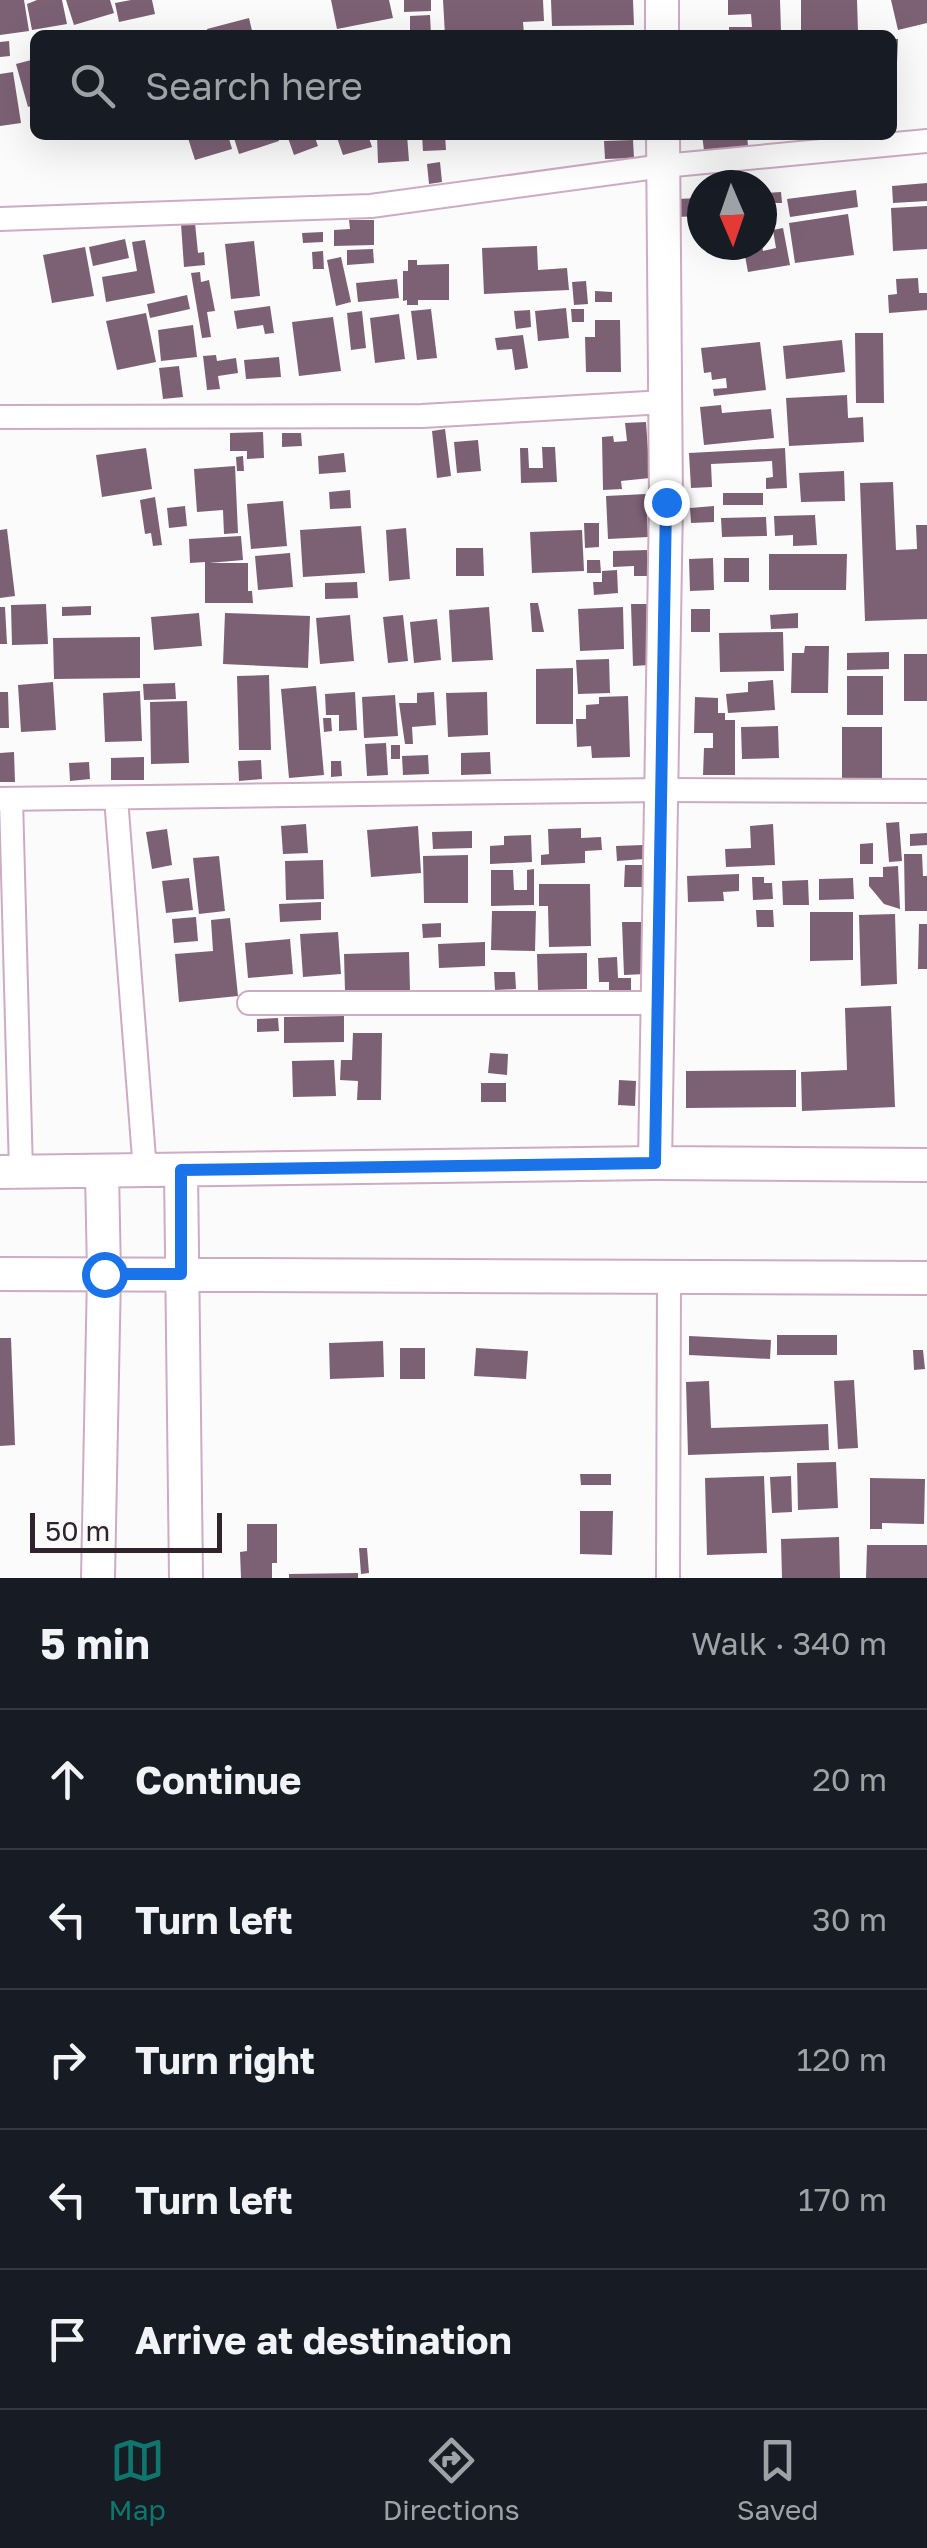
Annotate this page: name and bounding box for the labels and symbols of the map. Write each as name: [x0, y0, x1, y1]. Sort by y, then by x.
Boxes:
north arrow: [687, 170, 777, 260]
route end: [644, 480, 690, 526]
route start: [82, 1252, 128, 1298]
scale bar: [30, 1508, 222, 1552]

